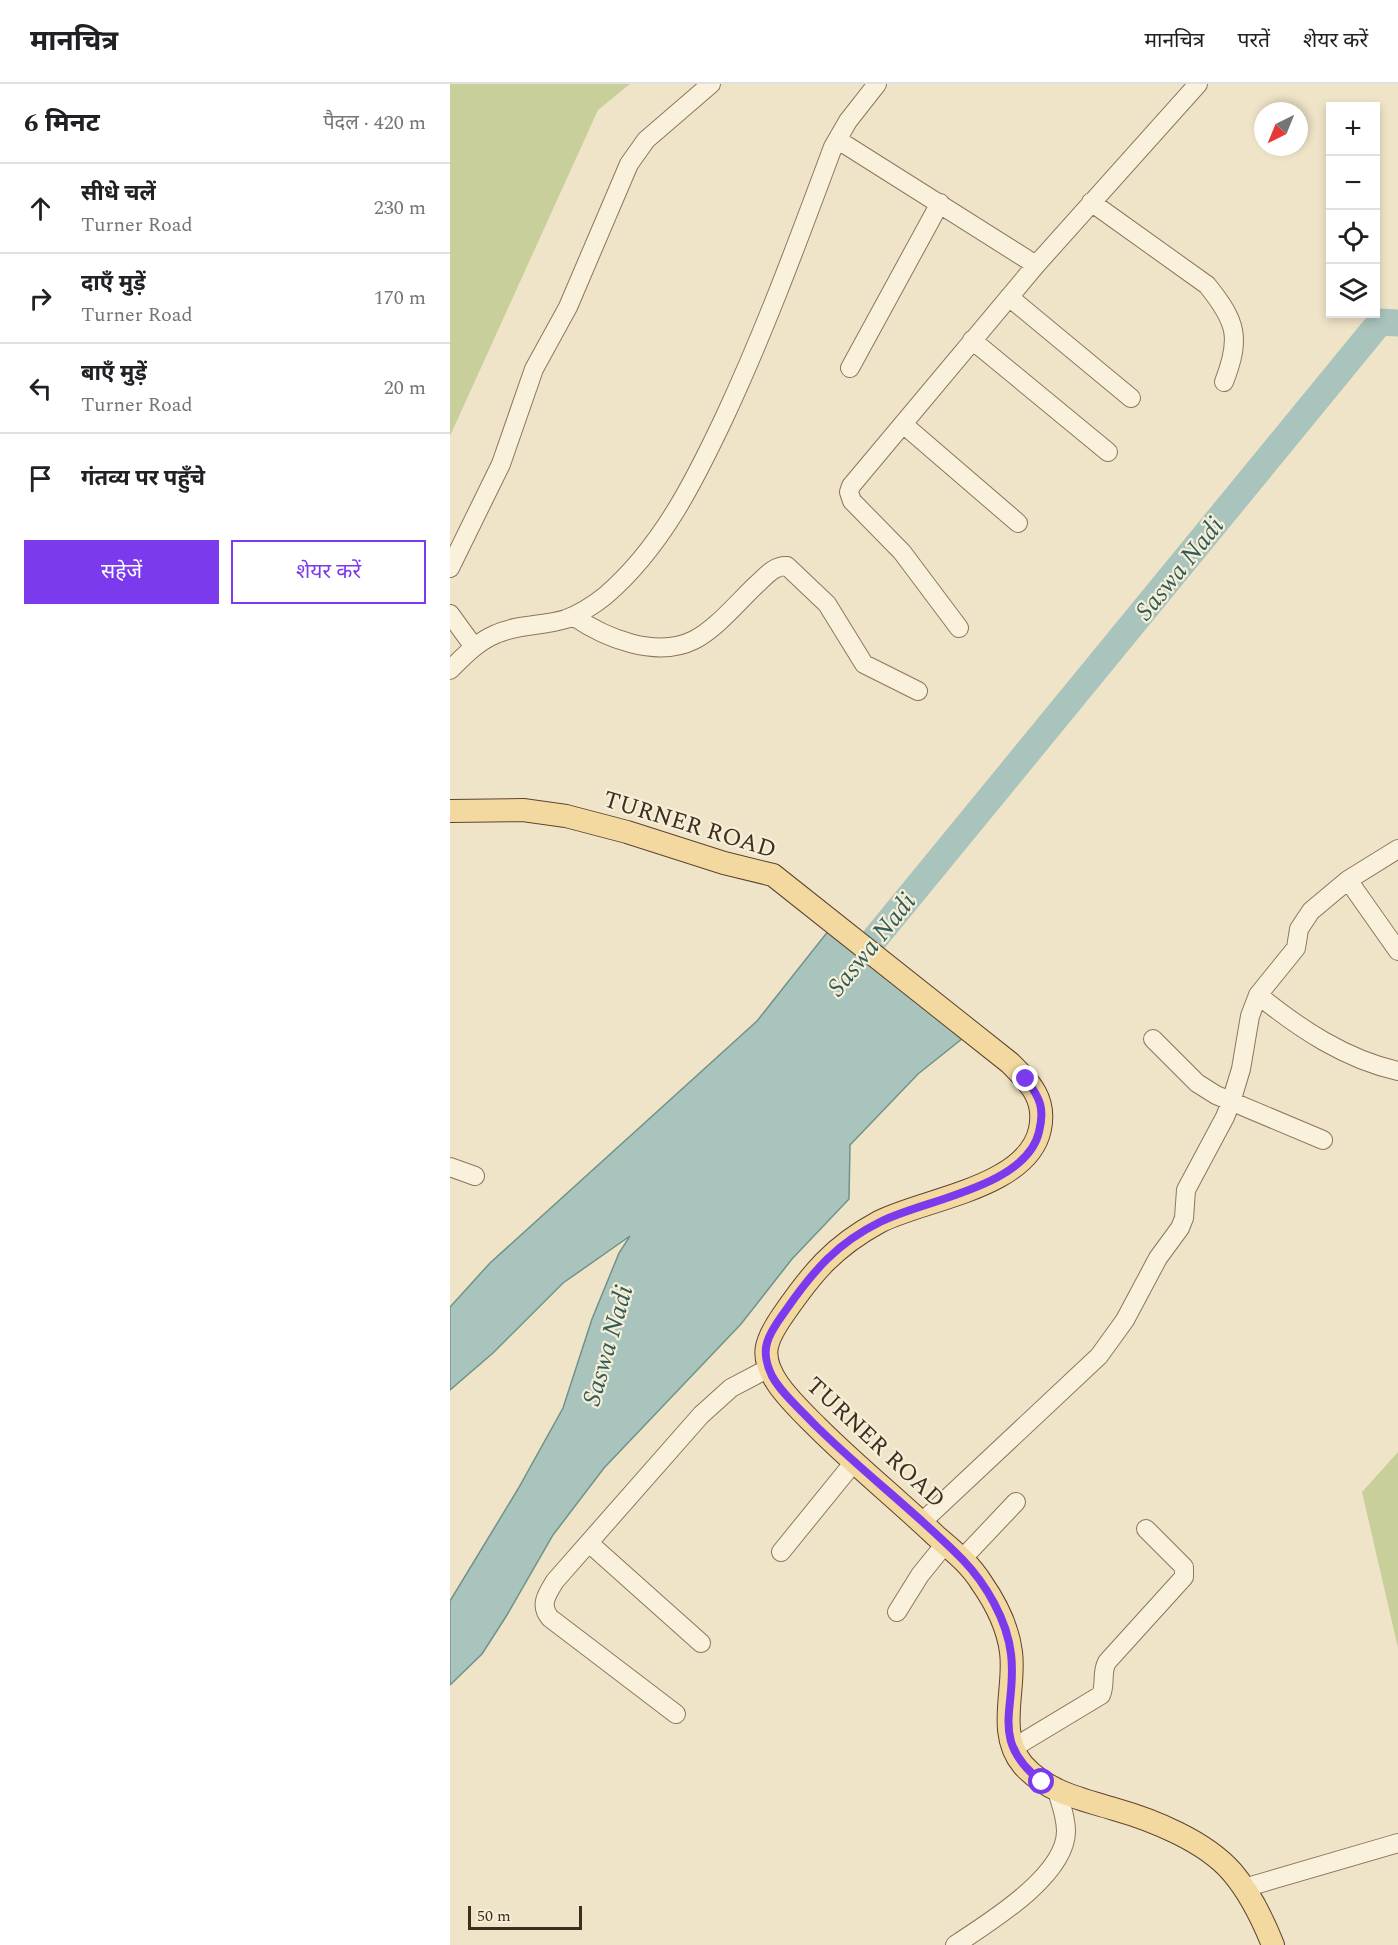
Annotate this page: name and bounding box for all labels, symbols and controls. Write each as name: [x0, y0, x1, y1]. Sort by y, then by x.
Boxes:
text: मानचित्र: [30, 20, 118, 63]
text: मानचित्र: [1144, 25, 1204, 57]
text: परतें: [1237, 25, 1270, 57]
text: शेयर करें: [1303, 25, 1368, 57]
north arrow: [1254, 102, 1308, 156]
map controls: [1326, 102, 1380, 318]
button: +: [1326, 102, 1380, 156]
text: 6 मिनट: [24, 103, 100, 143]
text: पैदल · 420 m: [323, 108, 426, 138]
button: −: [1326, 156, 1380, 210]
text: सीधे चलें: [81, 177, 156, 210]
icon: ahead: [24, 192, 57, 225]
text: 230 m: [374, 193, 426, 223]
text: Turner Road: [81, 210, 193, 240]
button: locate: [1326, 210, 1380, 264]
button: layers: [1326, 264, 1380, 318]
text: दाएँ मुड़ें: [81, 267, 146, 300]
icon: right: [24, 282, 57, 315]
text: 170 m: [374, 283, 426, 313]
text: Turner Road: [81, 300, 193, 330]
text: बाएँ मुड़ें: [81, 357, 147, 390]
icon: left: [24, 372, 57, 405]
text: 20 m: [384, 373, 426, 403]
text: Turner Road: [81, 390, 193, 420]
icon: arrive: [24, 462, 57, 495]
text: गंतव्य पर पहुँचे: [81, 462, 205, 495]
water label: Saswa Nadi: [1125, 508, 1234, 629]
button: सहेजें: [24, 540, 219, 604]
button: शेयर करें: [231, 540, 426, 604]
street label: TURNER ROAD: [599, 782, 781, 868]
water label: Saswa Nadi: [817, 884, 926, 1005]
route end: [1012, 1065, 1038, 1091]
water label: Saswa Nadi: [572, 1280, 644, 1410]
street label: TURNER ROAD: [798, 1369, 953, 1517]
route start: [1028, 1768, 1054, 1794]
scale bar: [468, 1903, 582, 1930]
text: 50 m: [477, 1904, 511, 1928]

